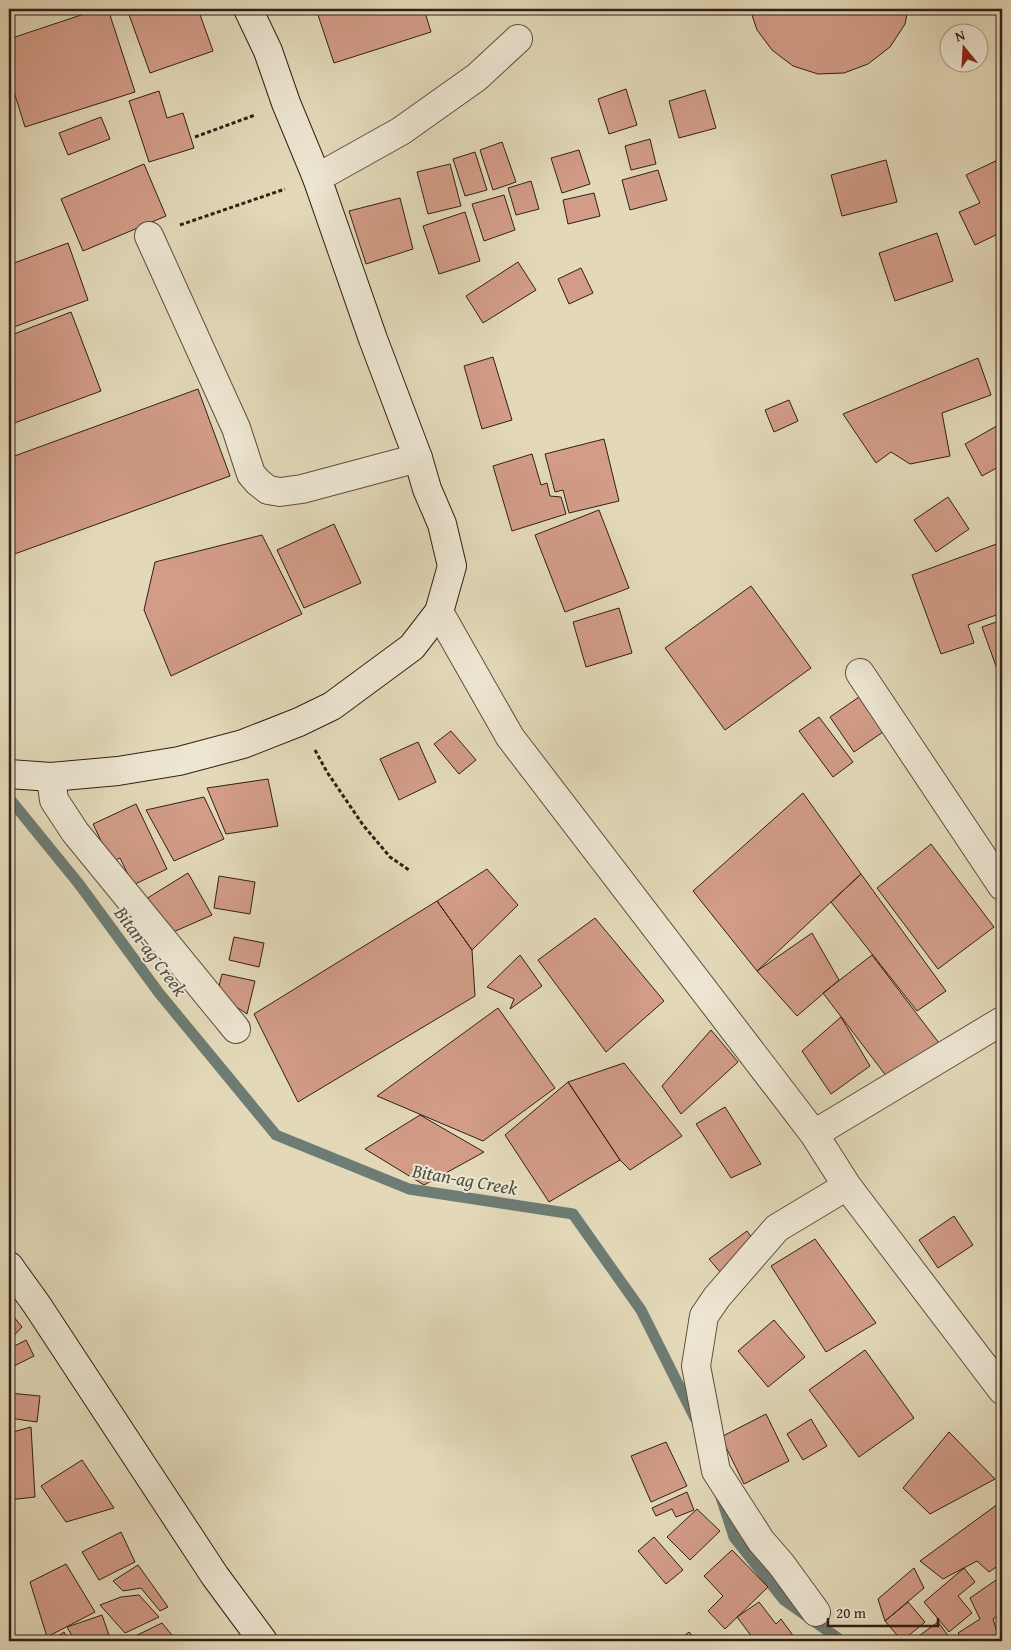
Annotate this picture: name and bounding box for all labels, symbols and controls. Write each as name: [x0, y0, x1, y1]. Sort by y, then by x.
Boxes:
north arrow: [938, 22, 988, 72]
text: N: [952, 24, 968, 47]
water label: Bitan-ag Creek: [107, 899, 194, 1002]
water label: Bitan-ag Creek: [409, 1156, 520, 1202]
scale bar: [828, 1595, 938, 1627]
text: 20 m: [836, 1602, 867, 1623]

